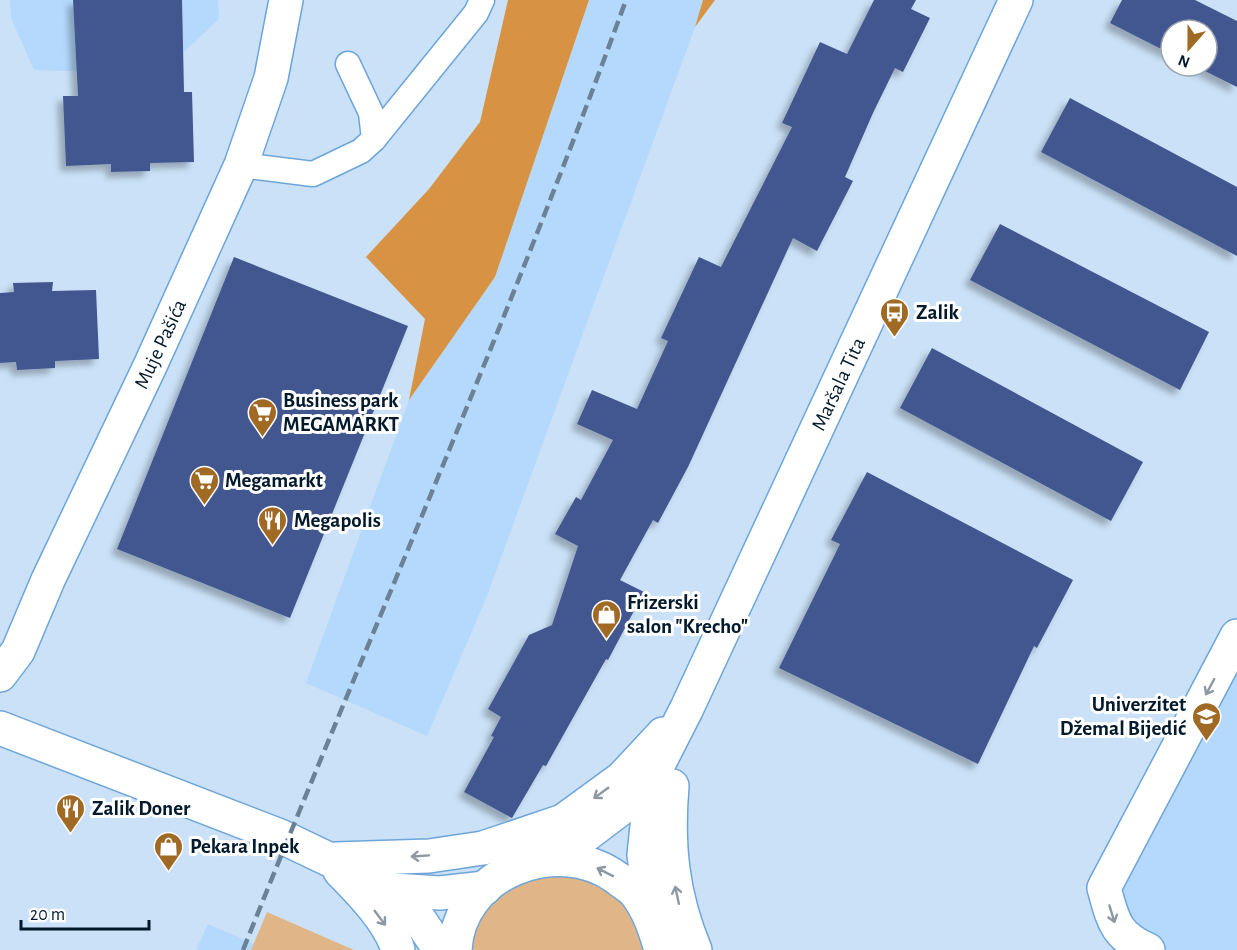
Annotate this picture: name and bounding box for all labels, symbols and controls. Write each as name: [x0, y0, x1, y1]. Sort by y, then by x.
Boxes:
north arrow: [1159, 18, 1219, 78]
text: N: [1176, 52, 1192, 71]
street label: Muje Pašića: [131, 296, 190, 392]
bus stop icon: Zalik: [879, 296, 911, 338]
place label: Zalik: [916, 302, 960, 323]
street label: Maršala Tita: [808, 334, 869, 434]
place label: Business park MEGAMARKT: [283, 390, 400, 435]
supermarket icon: Business park MEGAMARKT: [246, 396, 278, 438]
supermarket icon: Megamarkt: [188, 464, 220, 506]
place label: Megamarkt: [225, 470, 323, 491]
restaurant icon: Megapolis: [257, 504, 289, 546]
place label: Megapolis: [294, 510, 381, 531]
place label: Frizerski salon "Krecho": [627, 592, 748, 637]
shop icon: Frizerski salon "Krecho": [590, 598, 622, 640]
one-way arrow: [1204, 678, 1215, 696]
place label: Univerzitet Džemal Bijedić: [1060, 694, 1187, 739]
school or university icon: Univerzitet Džemal Bijedić: [1191, 700, 1223, 742]
one-way arrow: [593, 787, 609, 799]
restaurant icon: Zalik Doner: [55, 792, 87, 834]
place label: Zalik Doner: [92, 798, 191, 819]
shop icon: Pekara Inpek: [153, 830, 185, 872]
place label: Pekara Inpek: [190, 836, 300, 857]
one-way arrow: [410, 851, 430, 862]
one-way arrow: [597, 865, 615, 877]
one-way arrow: [671, 885, 682, 905]
scale bar: [21, 893, 148, 931]
one-way arrow: [1107, 904, 1118, 923]
text: 20 m: [30, 906, 65, 924]
one-way arrow: [374, 910, 387, 926]

